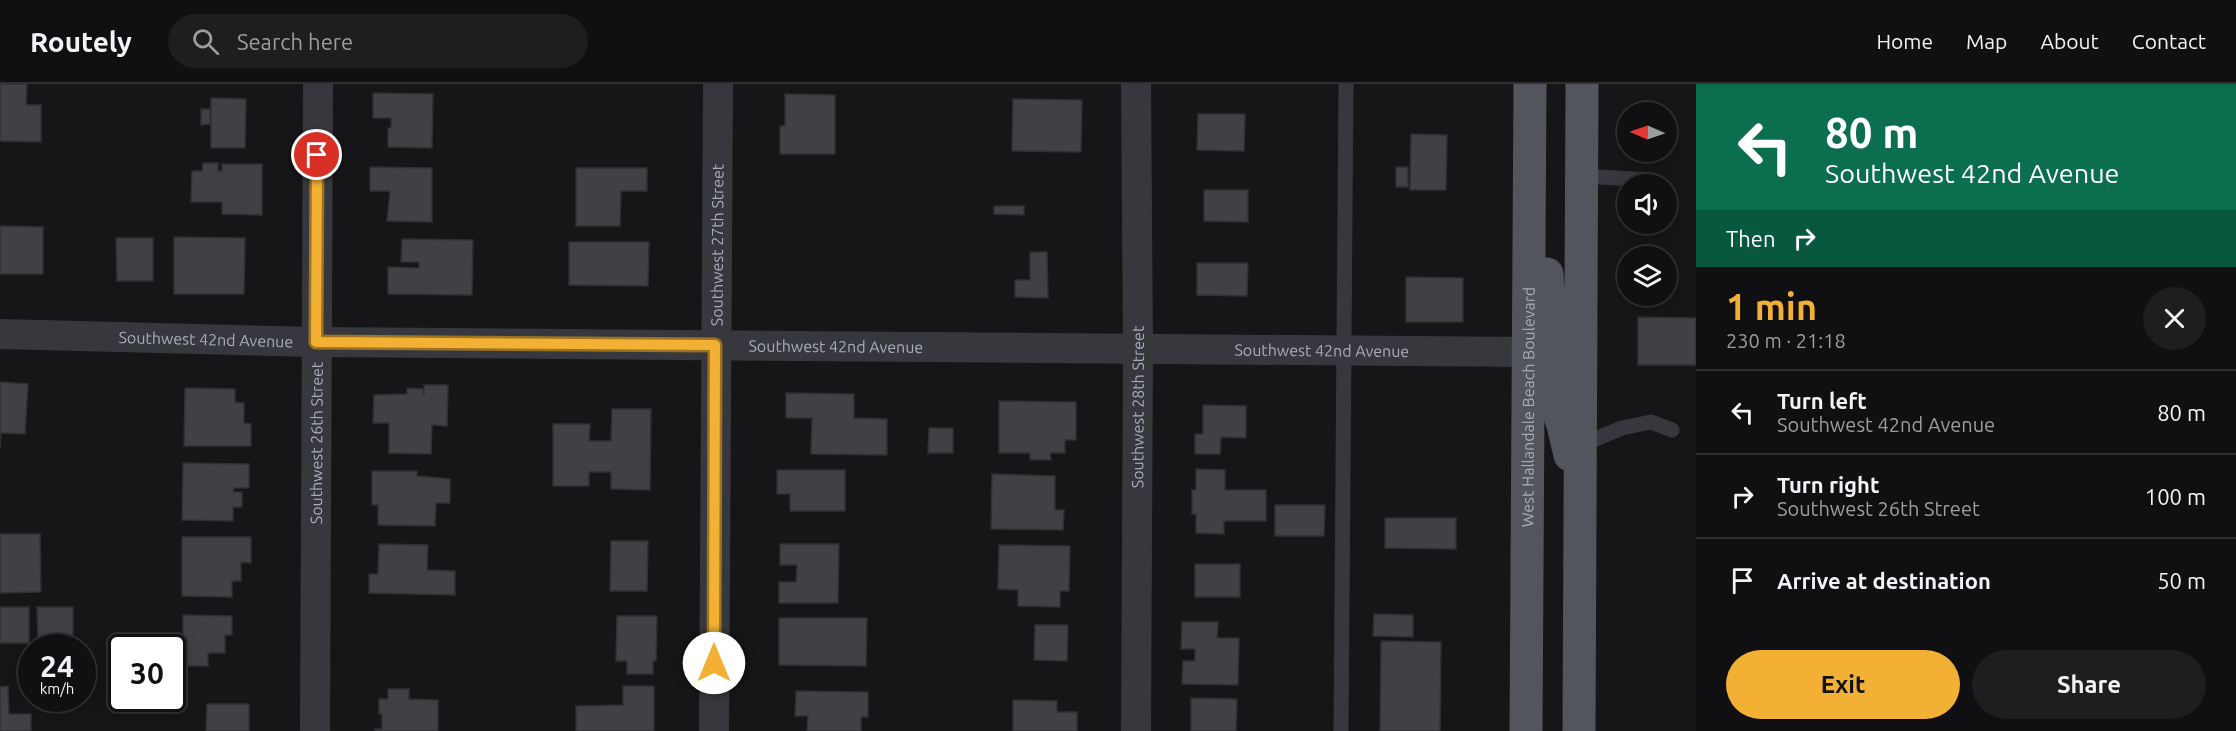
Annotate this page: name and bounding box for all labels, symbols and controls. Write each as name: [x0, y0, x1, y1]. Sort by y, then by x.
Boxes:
search box: [168, 14, 588, 68]
icon: search: [189, 25, 222, 58]
text: Routely: [30, 26, 132, 57]
text: Search here: [237, 29, 353, 54]
text: Home: [1876, 29, 1933, 53]
text: Map: [1966, 29, 2007, 53]
text: About: [2040, 29, 2099, 53]
text: Contact: [2132, 29, 2206, 53]
north arrow: [1617, 102, 1677, 162]
map controls: [1617, 102, 1677, 306]
icon: left: [1726, 108, 1804, 186]
text: 80 m: [1825, 109, 1919, 156]
pin: [291, 129, 342, 180]
icon: arrive: [300, 138, 333, 171]
text: Southwest 42nd Avenue: [1825, 158, 2120, 188]
street label: Southwest 27th Street: [708, 163, 727, 326]
button: sound: [1617, 174, 1677, 234]
icon: right: [1788, 222, 1821, 255]
text: Then: [1726, 226, 1776, 251]
button: layers: [1617, 246, 1677, 306]
text: 1 min: [1726, 286, 1817, 327]
street label: West Hallandale Beach Boulevard: [1518, 287, 1538, 527]
button: close: [2143, 287, 2206, 350]
street label: Southwest 28th Street: [1128, 325, 1147, 488]
street label: Southwest 42nd Avenue: [118, 328, 293, 350]
text: 230 m · 21:18: [1726, 329, 1846, 352]
street label: Southwest 42nd Avenue: [748, 337, 923, 356]
street label: Southwest 42nd Avenue: [1234, 341, 1409, 360]
street label: Southwest 26th Street: [307, 361, 326, 524]
text: Turn left: [1777, 388, 1867, 413]
icon: left: [1726, 396, 1759, 429]
text: 80 m: [2157, 400, 2206, 425]
text: Southwest 42nd Avenue: [1777, 413, 1995, 436]
text: Turn right: [1777, 472, 1879, 497]
icon: right: [1726, 480, 1759, 513]
text: 100 m: [2145, 484, 2206, 509]
text: Southwest 26th Street: [1777, 497, 1980, 520]
icon: arrive: [1726, 564, 1759, 597]
text: Arrive at destination: [1777, 568, 1991, 593]
text: 50 m: [2157, 568, 2206, 593]
position arrow: [682, 631, 746, 695]
speed limit sign: 30: [108, 634, 186, 712]
text: 24: [40, 649, 74, 683]
button: Exit: [1726, 650, 1960, 719]
button: Share: [1972, 650, 2206, 719]
text: km/h: [40, 680, 74, 697]

